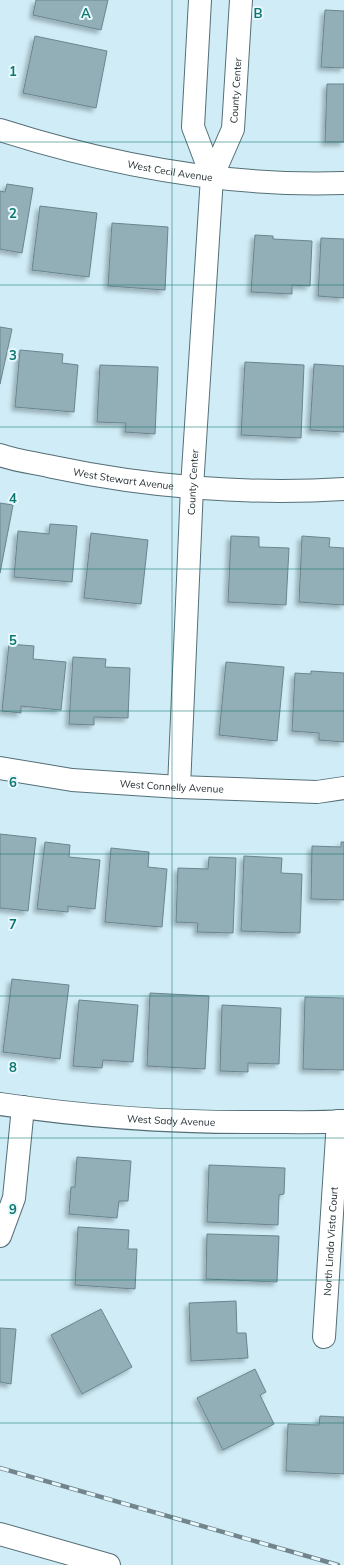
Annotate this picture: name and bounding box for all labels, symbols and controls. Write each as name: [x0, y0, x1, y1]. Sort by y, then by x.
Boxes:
text: A: [81, 5, 91, 21]
text: B: [254, 5, 263, 21]
street label: County Center: [227, 57, 244, 124]
text: 1: [9, 63, 17, 79]
street label: West Cecil Avenue: [126, 157, 213, 184]
text: 2: [9, 205, 17, 221]
text: 3: [9, 347, 17, 363]
street label: County Center: [184, 449, 201, 515]
street label: West Stewart Avenue: [72, 465, 175, 492]
text: 4: [9, 490, 17, 506]
text: 5: [9, 632, 17, 648]
text: 6: [9, 774, 17, 790]
street label: West Connelly Avenue: [119, 777, 224, 795]
text: 7: [9, 916, 17, 932]
text: 8: [9, 1059, 17, 1075]
street label: West Sady Avenue: [127, 1111, 215, 1128]
street label: North Linda Vista Court: [320, 1186, 340, 1296]
text: 9: [9, 1201, 17, 1217]

